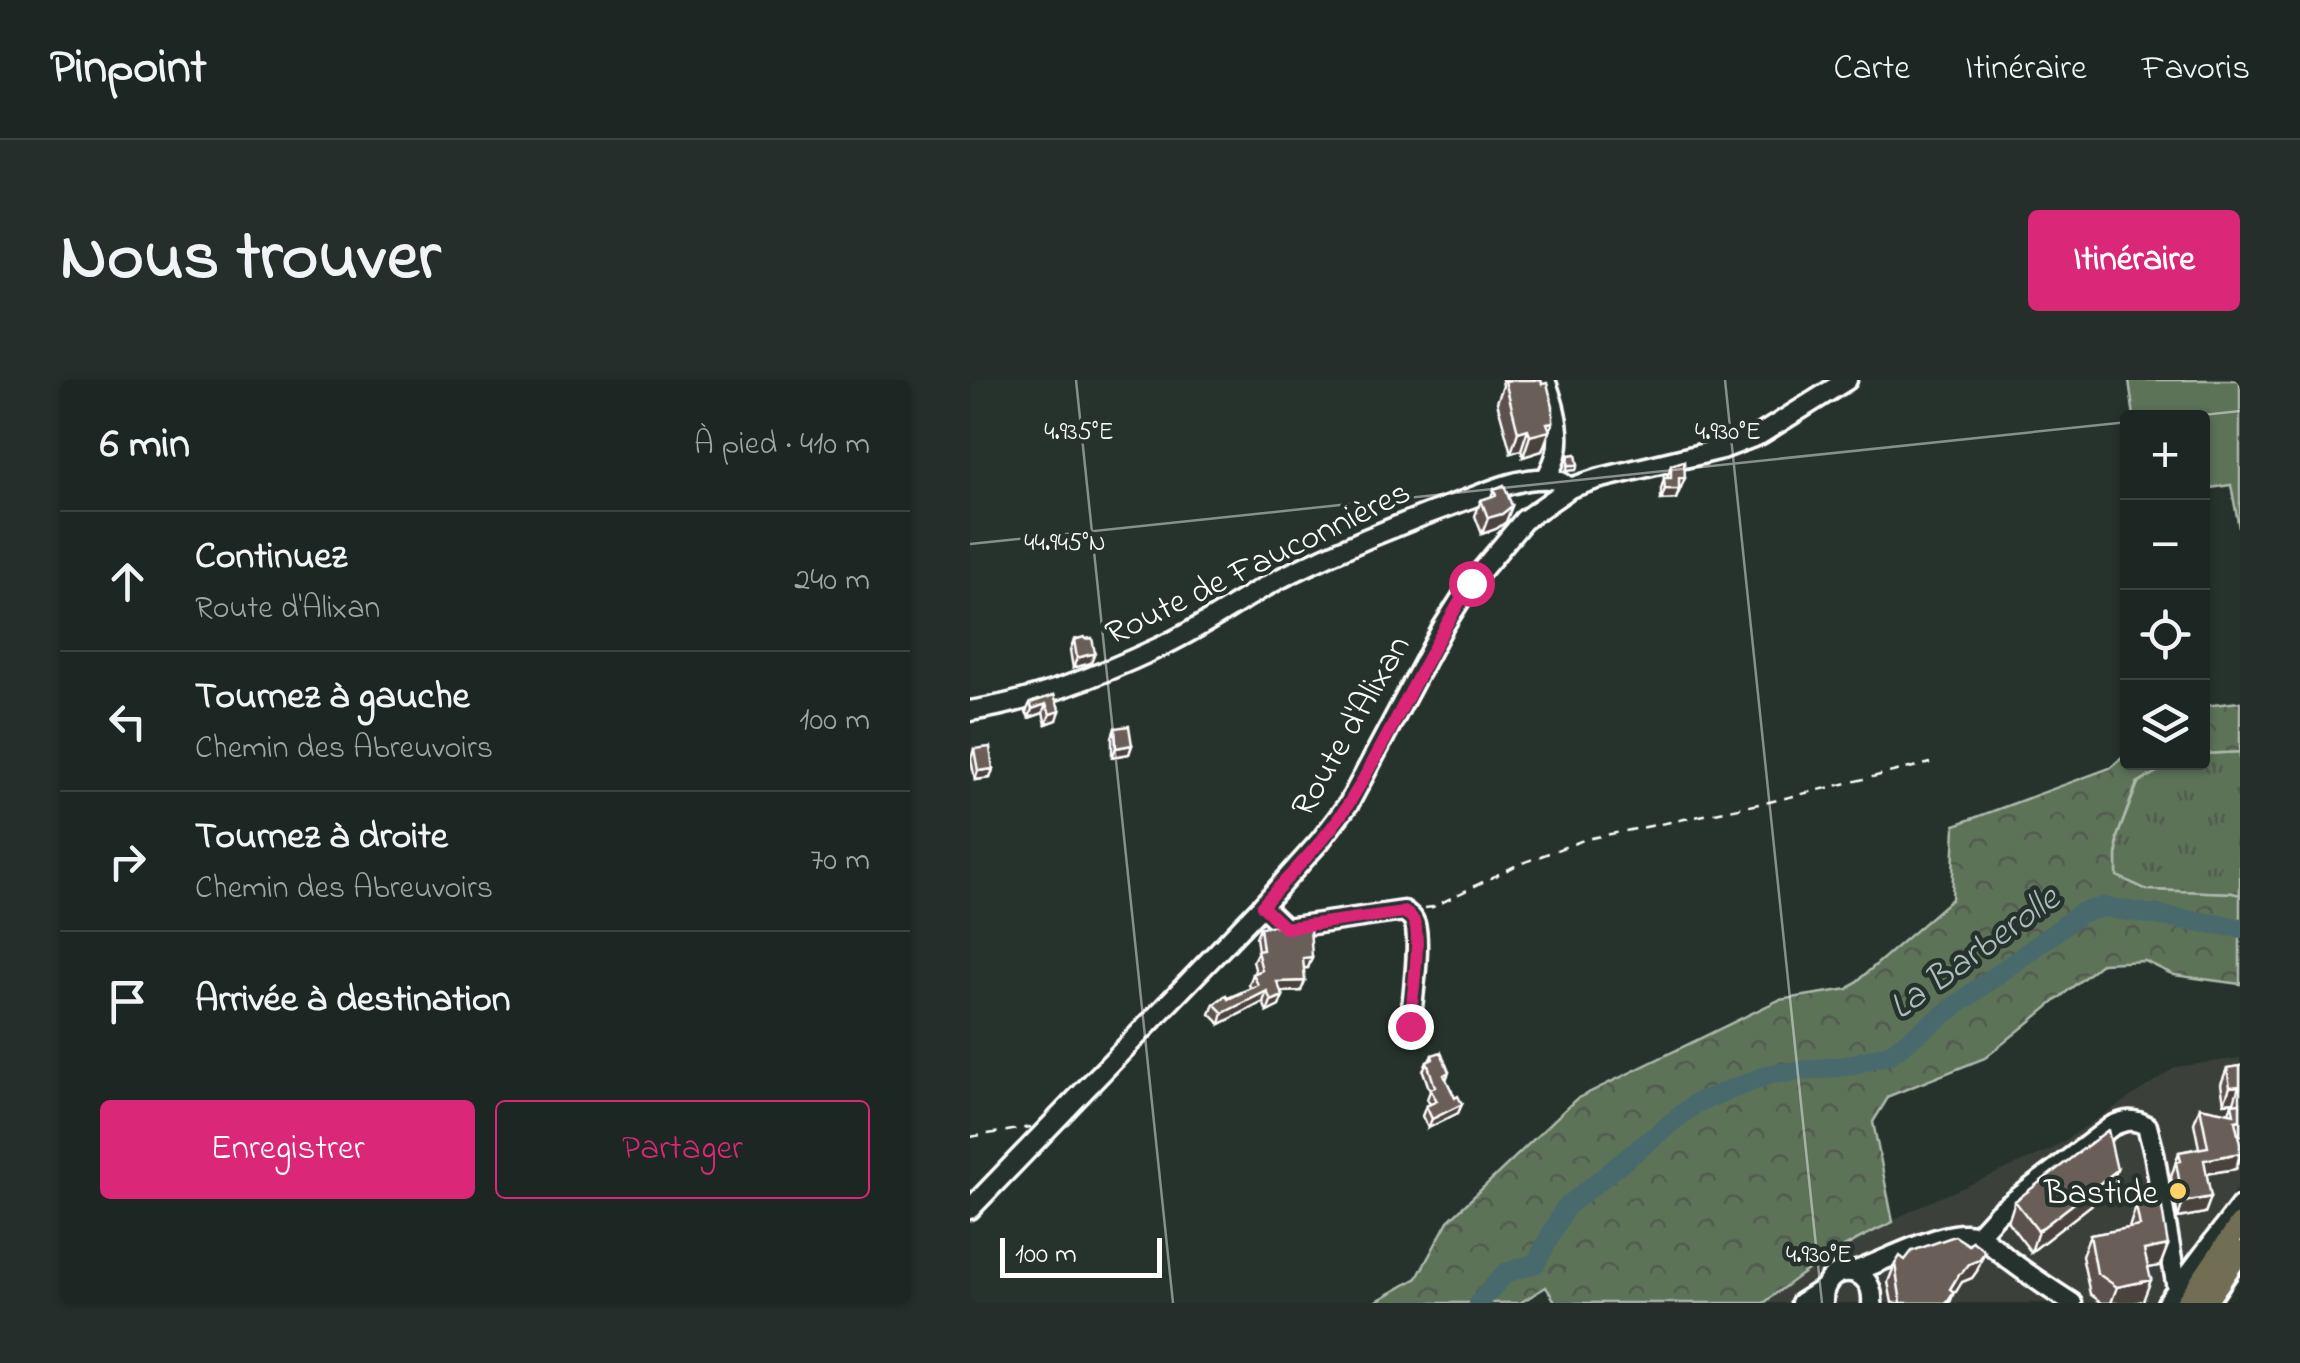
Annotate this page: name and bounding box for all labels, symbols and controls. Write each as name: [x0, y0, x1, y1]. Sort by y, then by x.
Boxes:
text: Pinpoint: [50, 34, 207, 104]
text: Carte: [1834, 44, 1910, 95]
text: Itinéraire: [1965, 44, 2087, 95]
text: Favoris: [2142, 44, 2250, 95]
text: Nous trouver: [60, 209, 440, 311]
button: Itinéraire: [2028, 210, 2240, 311]
map controls: [2120, 410, 2210, 770]
button: +: [2120, 410, 2210, 500]
text: 6 min: [100, 415, 190, 476]
text: 4.935°E: [1044, 415, 1114, 451]
text: 4.930°E: [1695, 415, 1761, 451]
text: À pied · 410 m: [694, 422, 870, 469]
street label: Route de Fauconnières: [1097, 468, 1420, 660]
button: −: [2120, 500, 2210, 590]
text: 44.945°N: [1024, 526, 1106, 562]
text: Continuez: [195, 530, 347, 586]
icon: ahead: [100, 554, 155, 609]
text: 240 m: [794, 558, 870, 605]
route start: [1449, 561, 1495, 607]
text: Route d'Alixan: [195, 586, 380, 633]
button: locate: [2120, 590, 2210, 680]
street label: Route d'Alixan: [1279, 626, 1425, 827]
text: Tournez à gauche: [195, 670, 470, 726]
button: layers: [2120, 680, 2210, 770]
icon: left: [100, 694, 155, 749]
text: 100 m: [799, 698, 870, 745]
text: Chemin des Abreuvoirs: [195, 726, 493, 773]
text: Tournez à droite: [195, 810, 448, 866]
icon: right: [100, 834, 155, 889]
text: 70 m: [810, 838, 870, 885]
text: Chemin des Abreuvoirs: [195, 866, 493, 913]
water label: La Barberolle: [1878, 872, 2074, 1035]
text: Arrivée à destination: [195, 973, 510, 1029]
icon: arrive: [100, 974, 155, 1029]
route end: [1388, 1004, 1434, 1050]
button: Enregistrer: [100, 1100, 475, 1199]
button: Partager: [495, 1100, 870, 1199]
place label: Bastide: [2043, 1169, 2158, 1220]
marker: Bastide: [2167, 1180, 2189, 1202]
scale bar: [1000, 1233, 1162, 1278]
text: 100 m: [1015, 1235, 1077, 1276]
text: 4.930°E: [1786, 1238, 1852, 1274]

